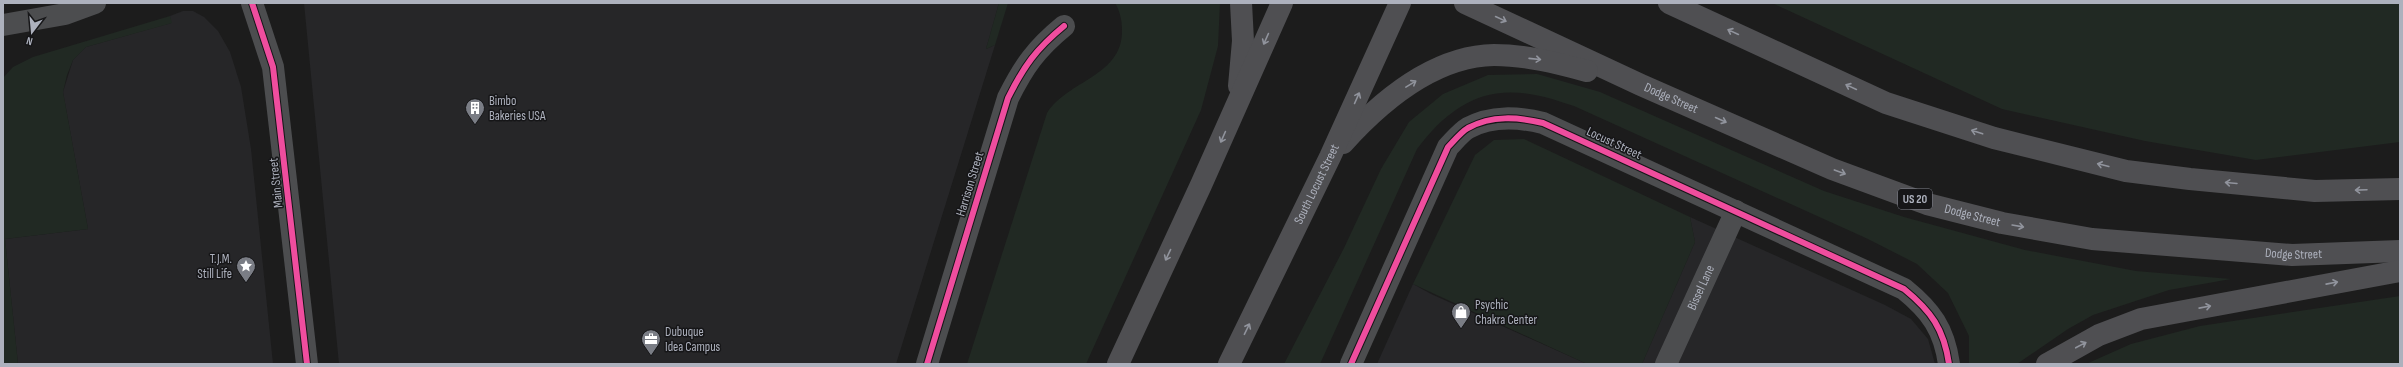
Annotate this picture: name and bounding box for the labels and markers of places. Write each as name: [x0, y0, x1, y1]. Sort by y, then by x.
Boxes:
place label: Bimbo Bakeries USA: [489, 93, 546, 124]
building icon: Bimbo Bakeries USA: [464, 97, 486, 125]
place label: T.J.M. Still Life: [197, 251, 232, 282]
place icon: T.J.M. Still Life: [235, 255, 257, 283]
place label: Psychic Chakra Center: [1475, 297, 1538, 328]
shop icon: Psychic Chakra Center: [1450, 301, 1472, 329]
place label: Dubuque Idea Campus: [665, 324, 721, 355]
office icon: Dubuque Idea Campus: [640, 328, 662, 356]

